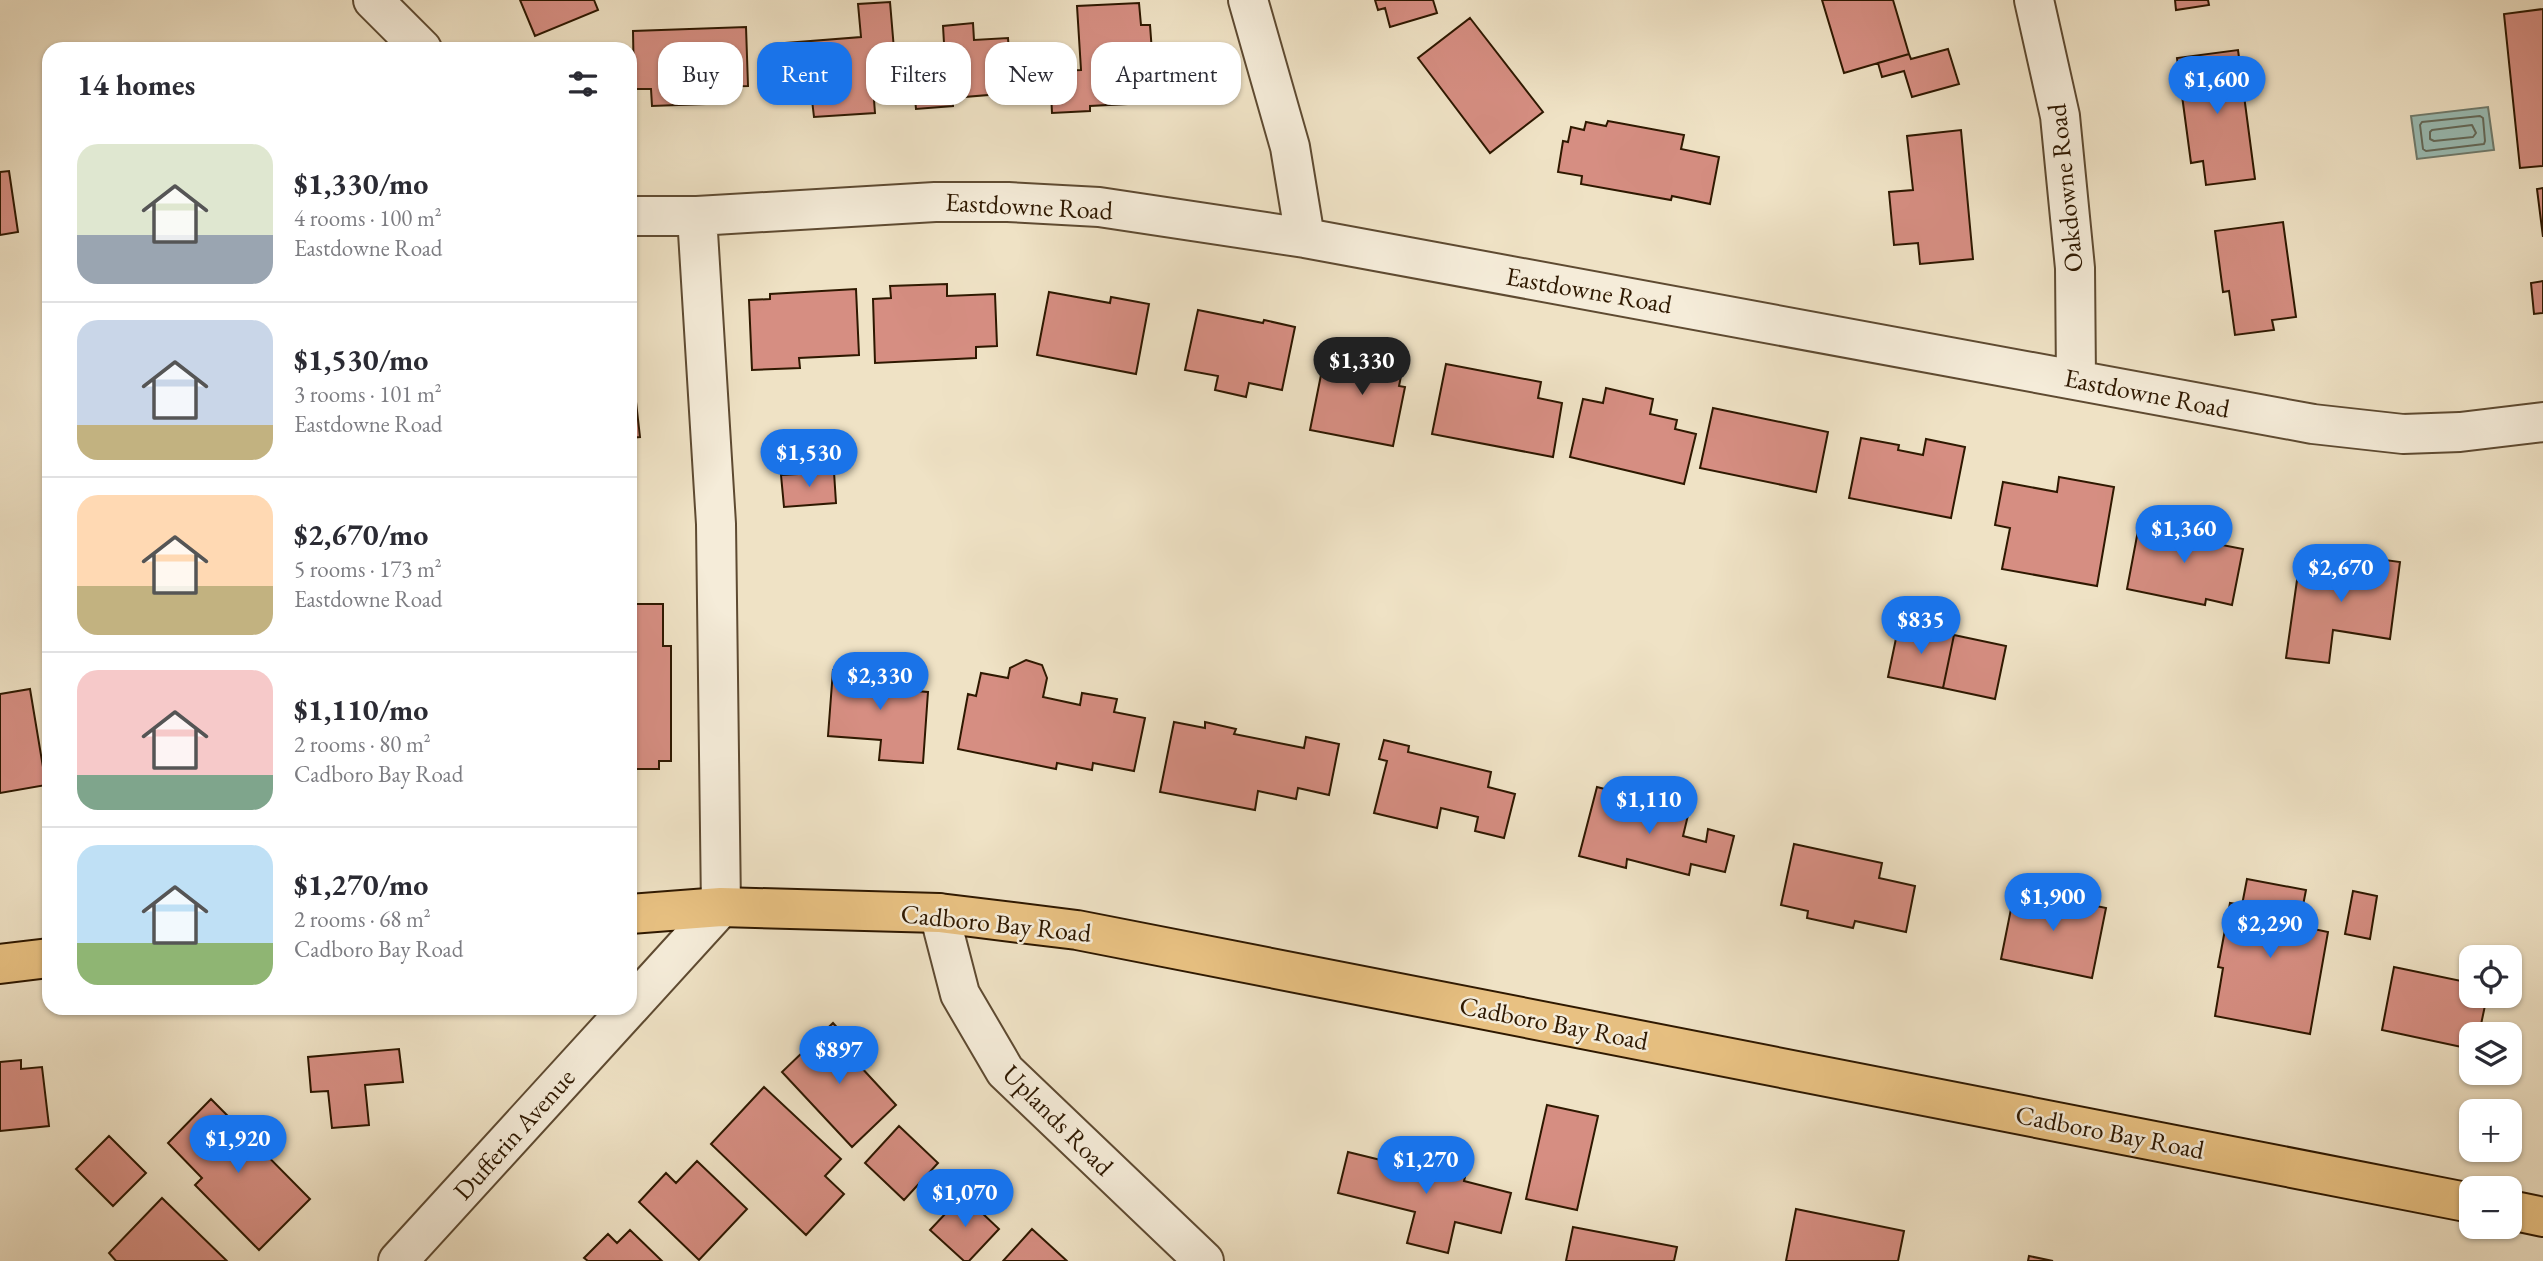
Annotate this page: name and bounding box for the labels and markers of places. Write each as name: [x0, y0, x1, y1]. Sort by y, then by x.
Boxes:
pin: $1,600: [2160, 57, 2274, 116]
pin: $1,330: [1305, 338, 1419, 397]
pin: $1,530: [752, 430, 866, 489]
pin: $1,360: [2127, 505, 2241, 565]
pin: $2,670: [2284, 544, 2398, 604]
pin: $835: [1880, 596, 1962, 656]
pin: $2,330: [823, 652, 937, 712]
pin: $1,110: [1592, 776, 1706, 836]
pin: $1,900: [1996, 874, 2110, 933]
pin: $2,290: [2213, 900, 2327, 960]
pin: $897: [798, 1026, 880, 1086]
pin: $1,920: [181, 1116, 295, 1175]
pin: $1,270: [1369, 1136, 1483, 1196]
pin: $1,070: [908, 1170, 1022, 1229]

